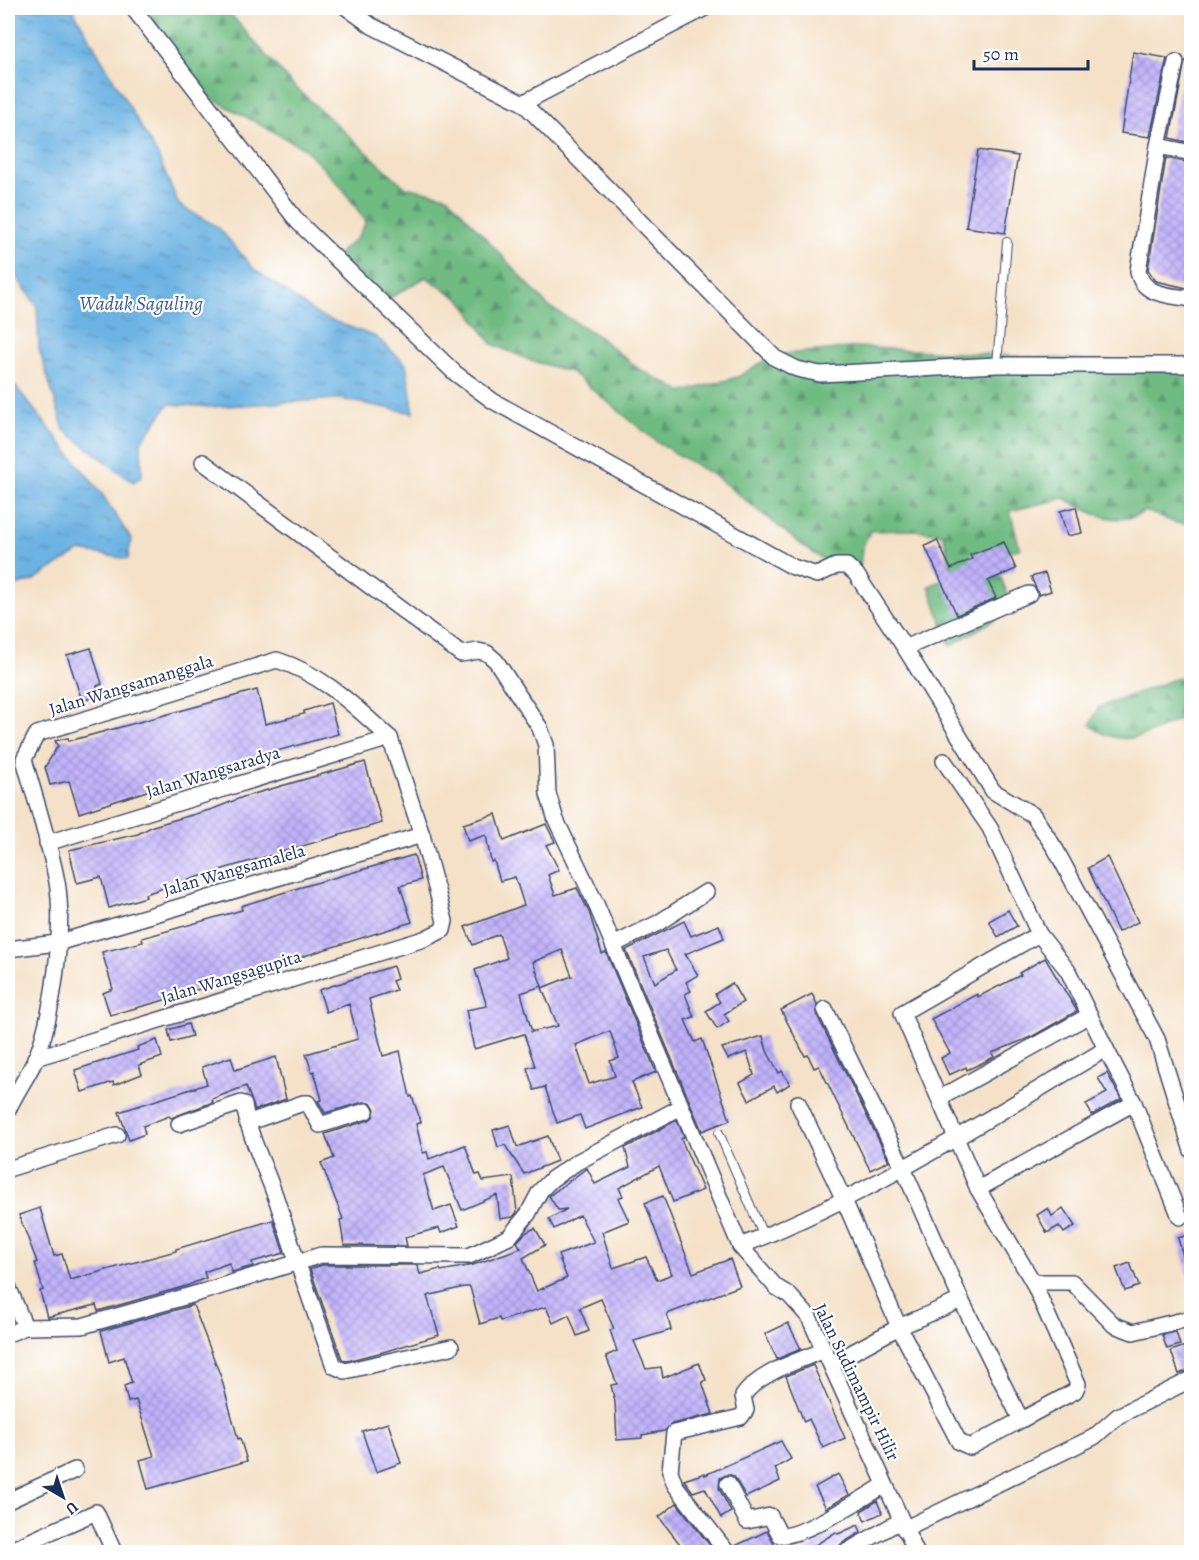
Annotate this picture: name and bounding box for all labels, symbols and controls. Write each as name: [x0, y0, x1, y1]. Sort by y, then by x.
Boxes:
scale bar: [974, 33, 1088, 71]
text: 50 m: [983, 42, 1019, 66]
water label: Waduk Saguling: [79, 290, 203, 317]
street label: Jalan Wangsamanggala: [46, 648, 217, 721]
street label: Jalan Wangsaradya: [143, 740, 284, 804]
street label: Jalan Wangsamalela: [160, 838, 308, 902]
street label: Jalan Wangsagupita: [158, 944, 305, 1010]
street label: Jalan Sudimampir Hilir: [808, 1299, 906, 1465]
north arrow: [33, 1467, 93, 1527]
text: U: [60, 1496, 83, 1520]

